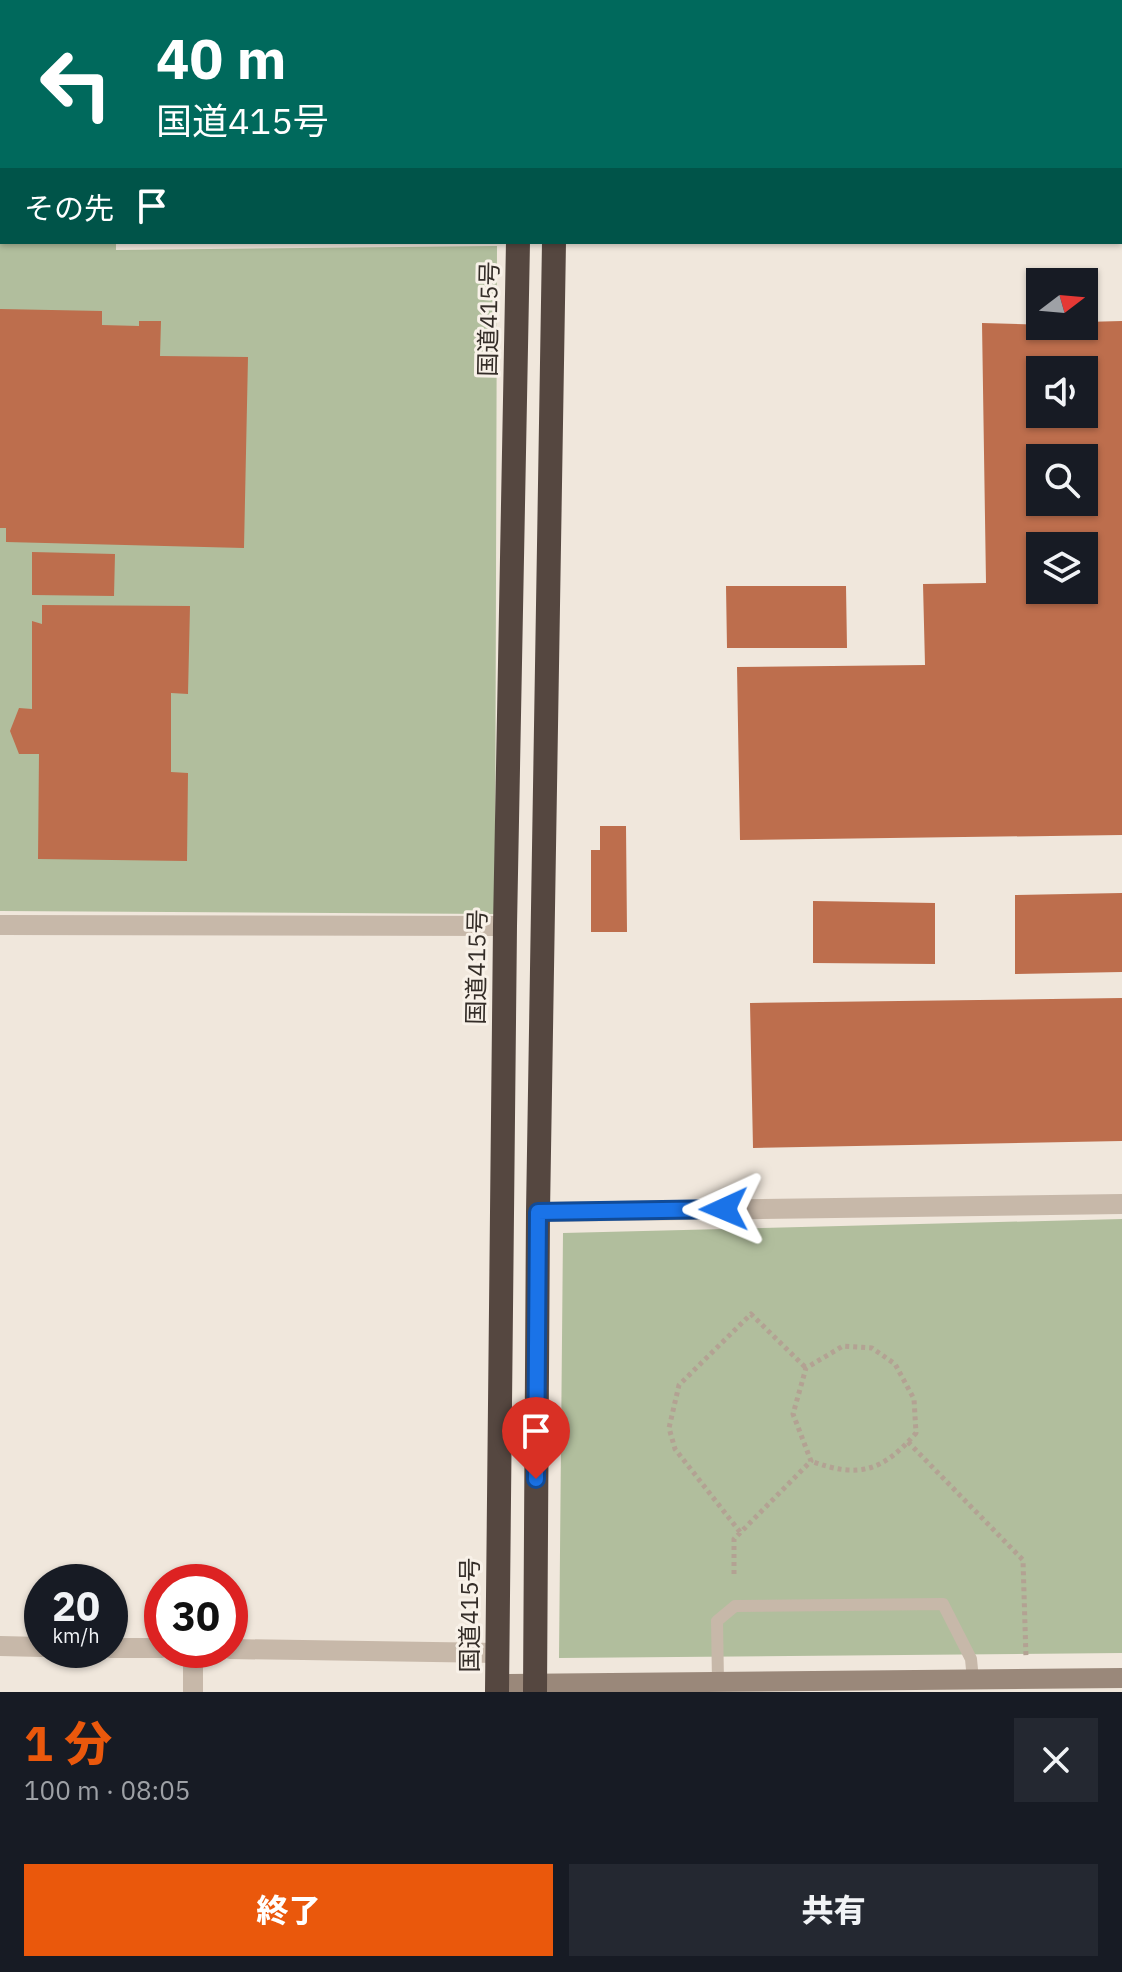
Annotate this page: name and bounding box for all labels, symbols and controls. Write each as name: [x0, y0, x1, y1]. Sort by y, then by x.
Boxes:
text: 40 m: [156, 22, 286, 94]
icon: left: [24, 32, 128, 136]
text: 国道415号: [156, 97, 329, 144]
icon: arrive: [130, 184, 174, 228]
text: その先: [24, 188, 114, 227]
street label: 国道415号: [471, 261, 505, 377]
north arrow: [1026, 268, 1098, 340]
map controls: [1026, 268, 1098, 604]
button: sound: [1026, 356, 1098, 428]
button: search: [1026, 444, 1098, 516]
button: layers: [1026, 532, 1098, 604]
street label: 国道415号: [459, 909, 493, 1025]
position arrow: [682, 1167, 766, 1251]
pin: [502, 1397, 570, 1479]
icon: arrive: [514, 1409, 558, 1453]
street label: 国道415号: [453, 1557, 485, 1673]
speed limit sign: 30: [144, 1564, 248, 1668]
text: 20: [52, 1580, 100, 1632]
text: km/h: [52, 1622, 100, 1649]
text: 1 分: [24, 1712, 112, 1774]
button: close: [1014, 1718, 1098, 1802]
text: 100 m · 08:05: [24, 1773, 190, 1807]
button: 終了: [24, 1864, 553, 1956]
button: 共有: [569, 1864, 1098, 1956]

